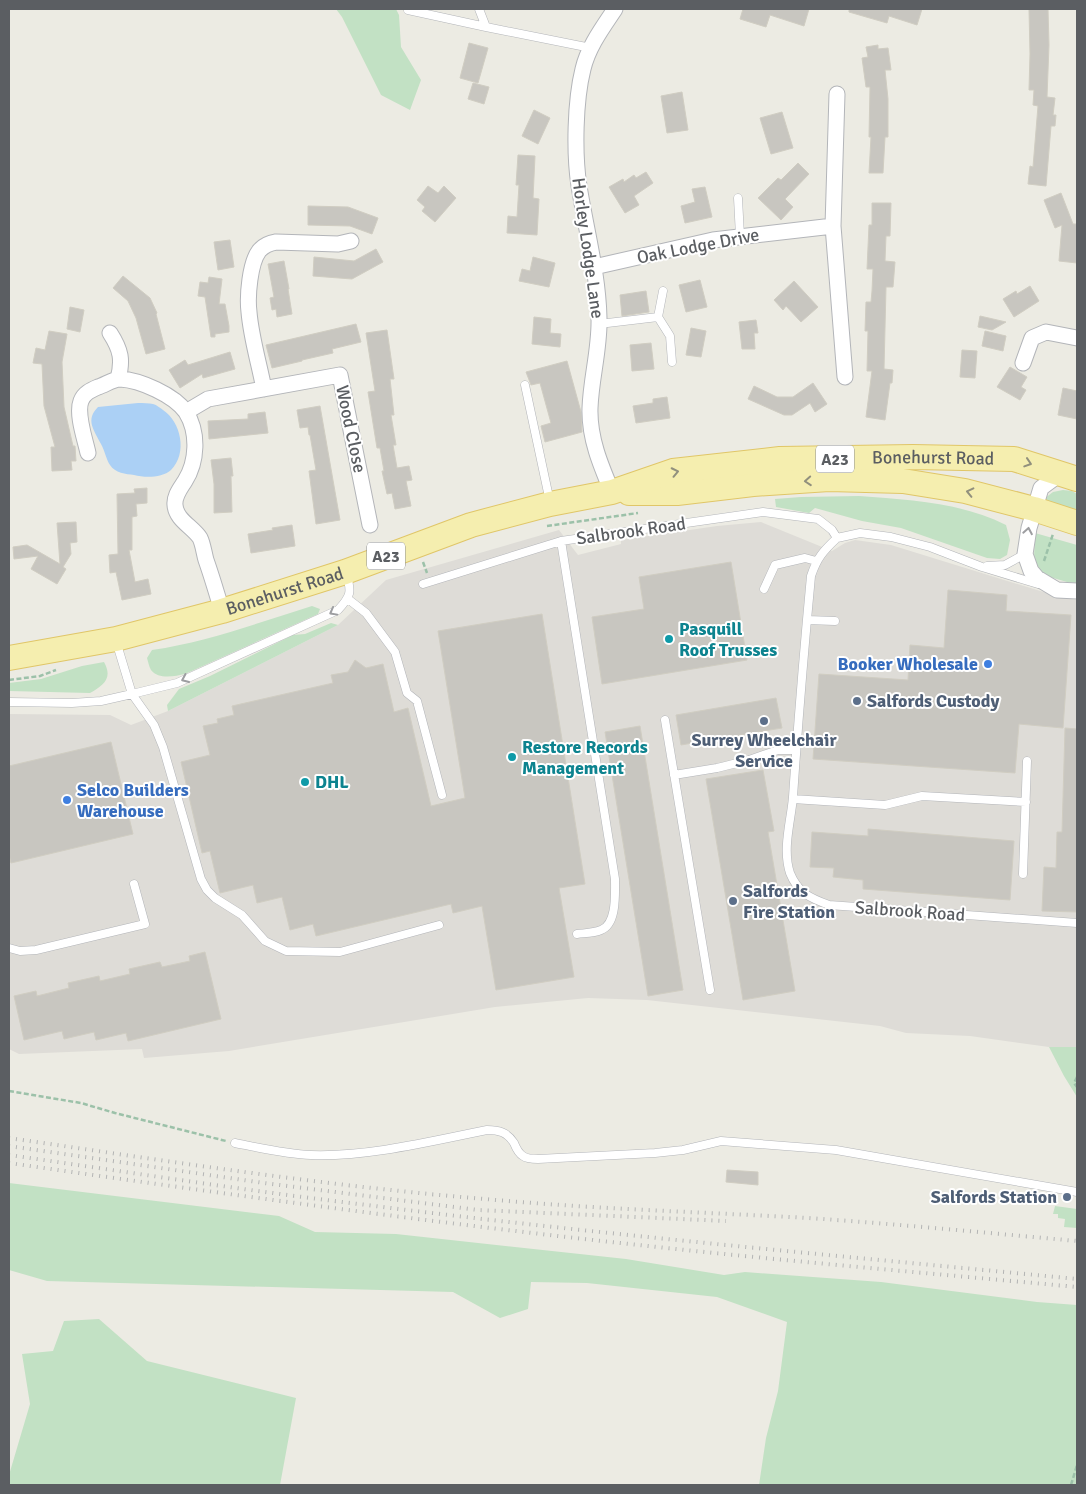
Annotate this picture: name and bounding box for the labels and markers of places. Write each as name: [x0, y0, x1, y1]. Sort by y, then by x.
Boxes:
place label: Pasquill Roof Trusses: [679, 618, 777, 661]
marker: Pasquill Roof Trusses: [663, 633, 675, 645]
place label: Booker Wholesale: [838, 653, 978, 675]
marker: Booker Wholesale: [982, 658, 994, 670]
place label: Salfords Custody: [867, 690, 999, 712]
marker: Salfords Custody: [851, 695, 863, 707]
marker: Surrey Wheelchair Service: [758, 715, 770, 727]
place label: Surrey Wheelchair Service: [691, 729, 837, 772]
place label: Restore Records Management: [522, 736, 648, 779]
marker: Restore Records Management: [506, 751, 518, 763]
place label: DHL: [315, 771, 349, 793]
marker: DHL: [299, 776, 311, 788]
place label: Selco Builders Warehouse: [77, 779, 189, 822]
marker: Selco Builders Warehouse: [61, 794, 73, 806]
place label: Salfords Fire Station: [743, 880, 835, 923]
marker: Salfords Fire Station: [727, 895, 739, 907]
place label: Salfords Station: [931, 1186, 1057, 1208]
marker: Salfords Station: [1061, 1191, 1073, 1203]

